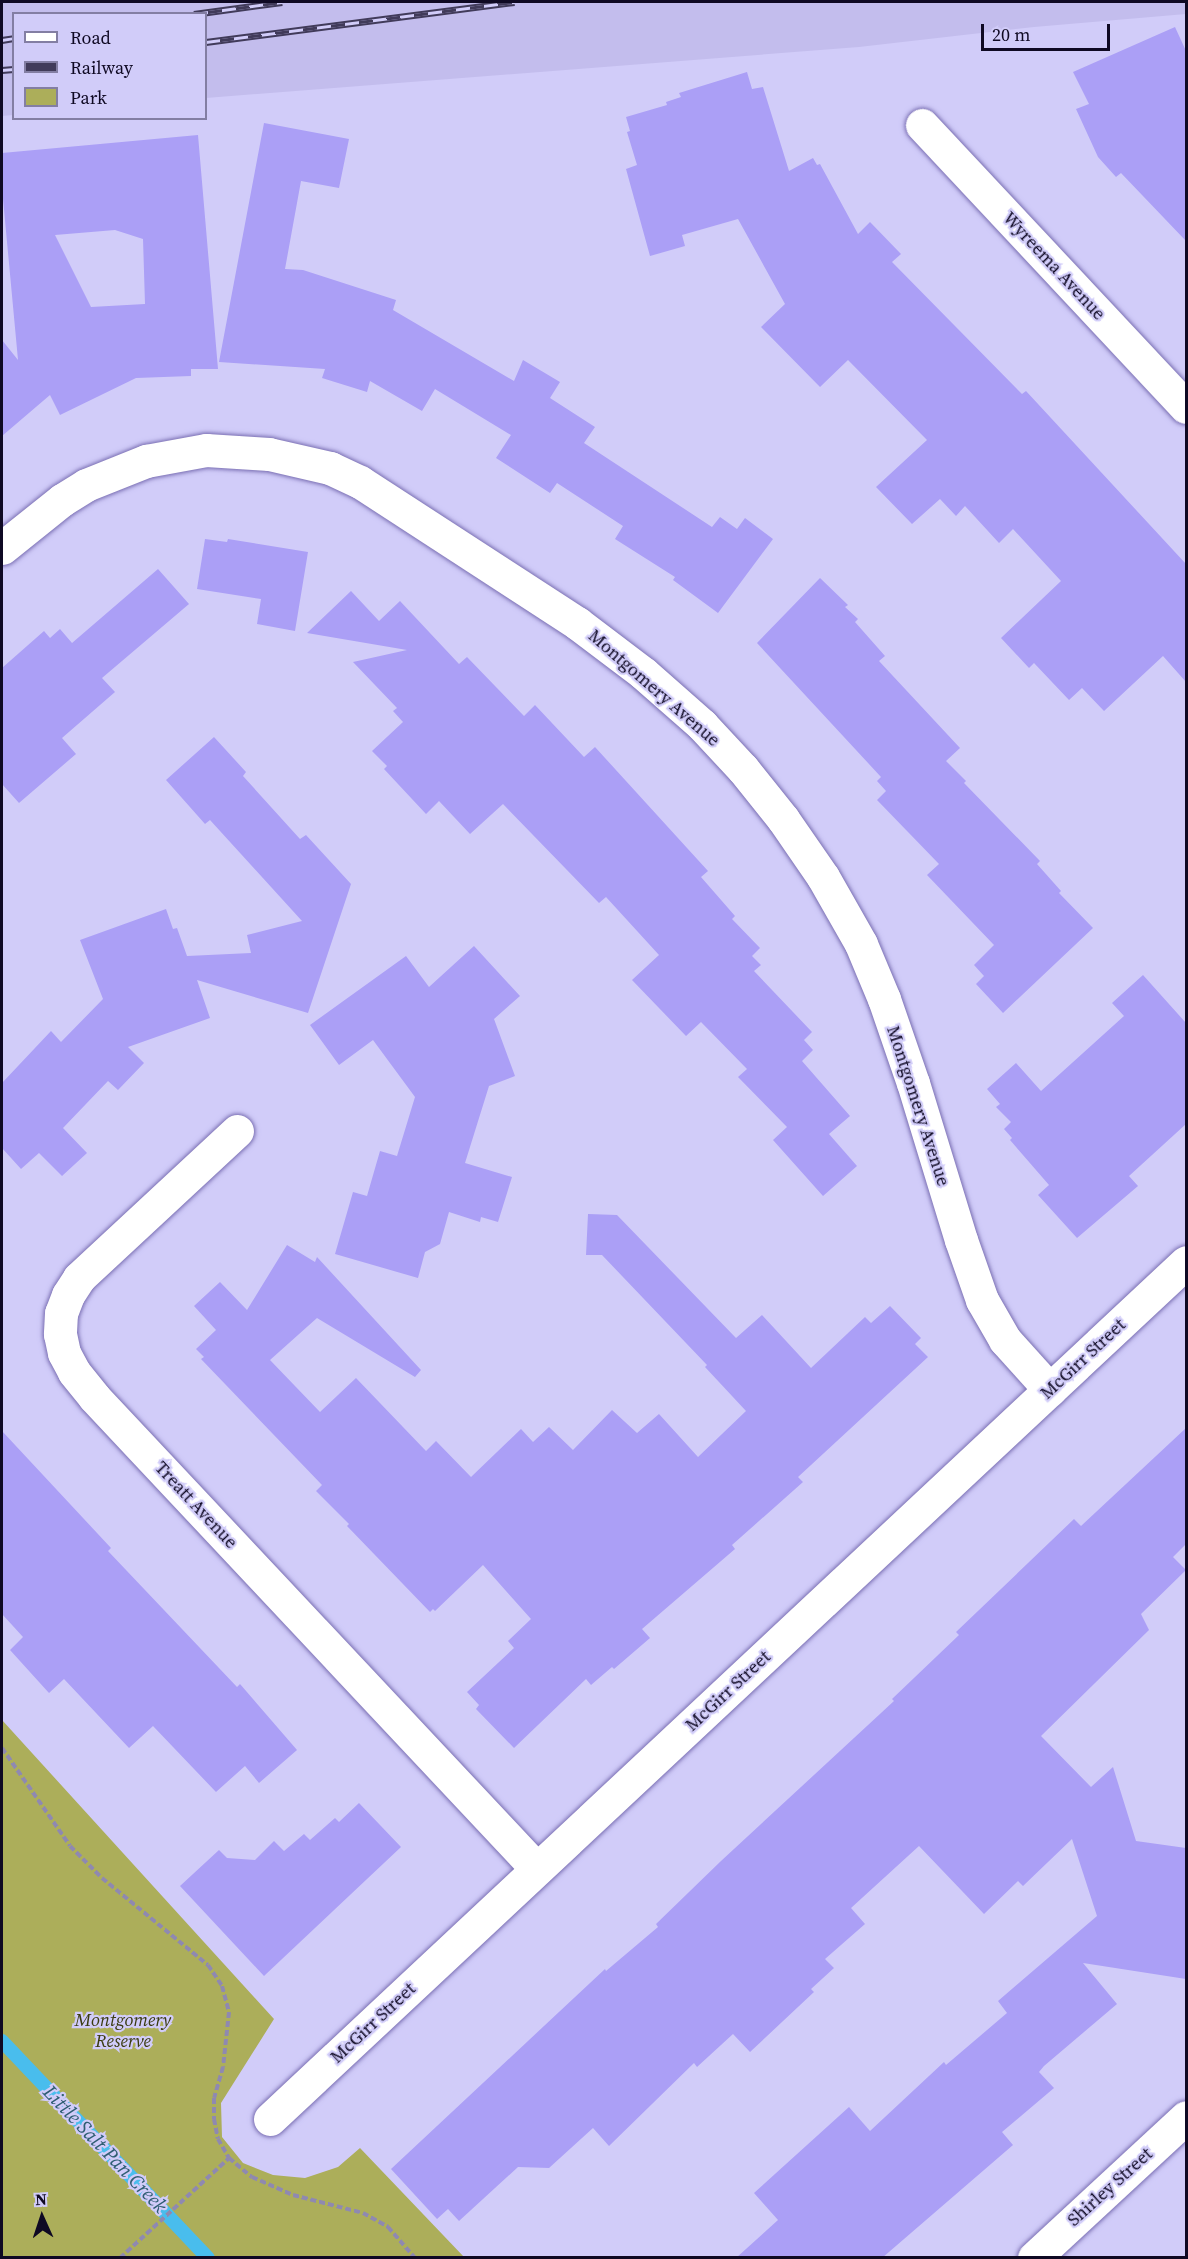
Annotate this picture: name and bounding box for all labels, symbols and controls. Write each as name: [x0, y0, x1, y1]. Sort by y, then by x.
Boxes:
legend: [12, 12, 207, 120]
scale bar: [984, 12, 1113, 50]
text: 20 m: [992, 22, 1030, 47]
text: Road: [70, 25, 111, 50]
text: Railway: [70, 55, 133, 80]
text: Park: [70, 85, 107, 110]
street label: Wyreema Avenue: [998, 207, 1110, 325]
street label: Montgomery Avenue: [584, 625, 724, 751]
street label: Montgomery Avenue: [882, 1023, 954, 1189]
street label: McGirr Street: [1036, 1314, 1130, 1404]
street label: Treatt Avenue: [150, 1457, 242, 1553]
street label: McGirr Street: [681, 1646, 775, 1736]
street label: McGirr Street: [326, 1978, 420, 2068]
park label: Montgomery Reserve: [75, 2010, 171, 2052]
water label: Little Salt Pan Creek: [38, 2080, 172, 2218]
street label: Shirley Street: [1063, 2143, 1157, 2231]
north arrow: [12, 2187, 72, 2247]
text: N: [35, 2188, 47, 2210]

